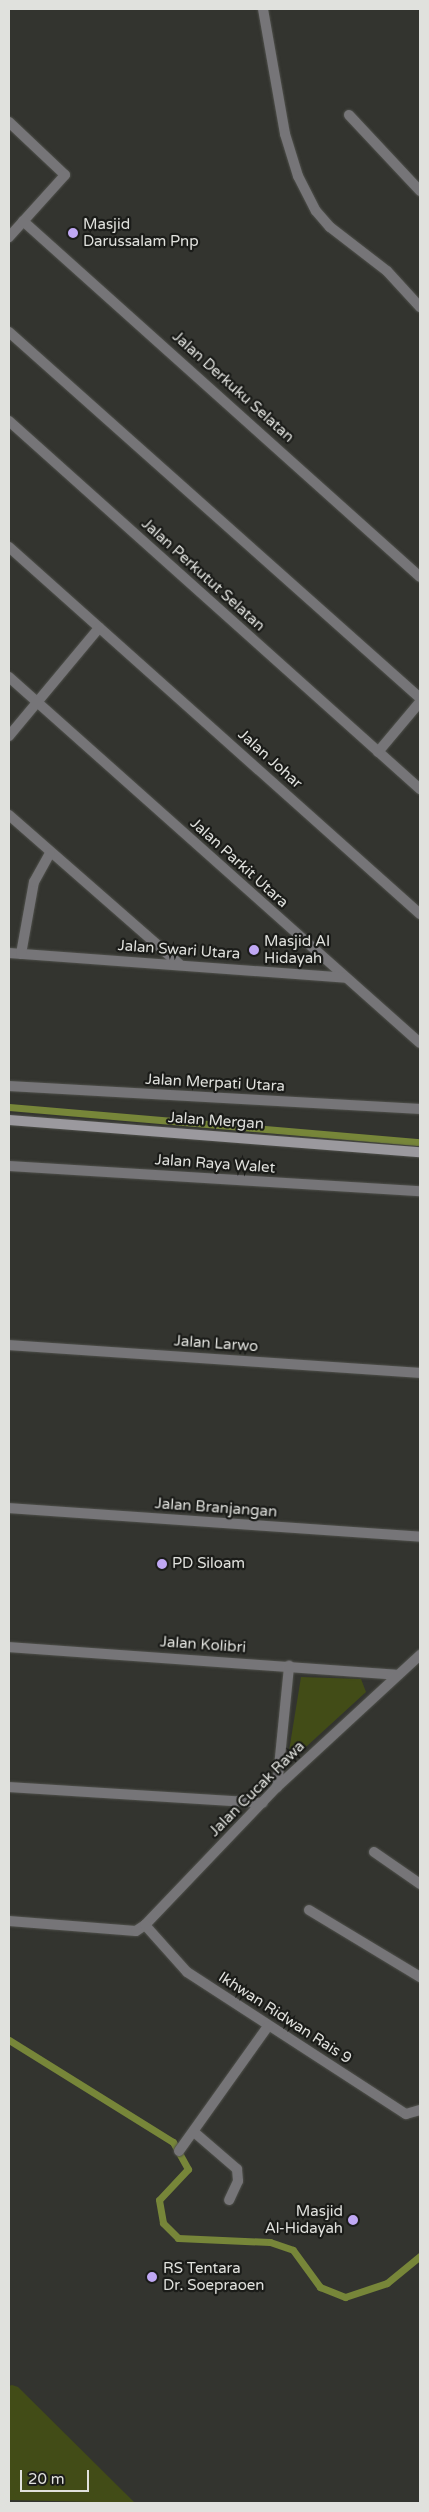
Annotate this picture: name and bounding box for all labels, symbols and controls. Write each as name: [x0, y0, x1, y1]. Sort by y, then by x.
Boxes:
place label: Masjid Darussalam Pnp: [83, 215, 199, 250]
marker: Masjid Darussalam Pnp: [67, 227, 79, 239]
street label: Jalan Derkuku Selatan: [169, 328, 297, 446]
street label: Jalan Perkutut Selatan: [138, 515, 268, 635]
street label: Jalan Johar: [234, 726, 306, 792]
street label: Jalan Parkit Utara: [186, 814, 292, 912]
place label: Masjid Al Hidayah: [264, 932, 330, 967]
street label: Jalan Swari Utara: [117, 937, 241, 963]
marker: Masjid Al Hidayah: [248, 944, 260, 956]
street label: Jalan Merpati Utara: [145, 1070, 285, 1096]
street label: Jalan Mergan: [168, 1109, 264, 1133]
street label: Jalan Raya Walet: [154, 1151, 276, 1177]
street label: Jalan Larwo: [173, 1332, 259, 1356]
street label: Jalan Branjangan: [154, 1495, 278, 1521]
place label: PD Siloam: [172, 1555, 245, 1573]
marker: PD Siloam: [156, 1558, 168, 1570]
street label: Jalan Kolibri: [159, 1633, 247, 1657]
street label: Jalan Cucak Rawa: [205, 1737, 309, 1841]
street label: Ikhwan Ridwan Rais 9: [215, 1968, 355, 2068]
place label: Masjid Al-Hidayah: [265, 2202, 343, 2237]
marker: Masjid Al-Hidayah: [347, 2214, 359, 2226]
place label: RS Tentara Dr. Soepraoen: [163, 2259, 264, 2294]
marker: RS Tentara Dr. Soepraoen: [145, 2270, 159, 2284]
scale bar: [22, 2460, 91, 2492]
text: 20 m: [28, 2470, 65, 2488]

